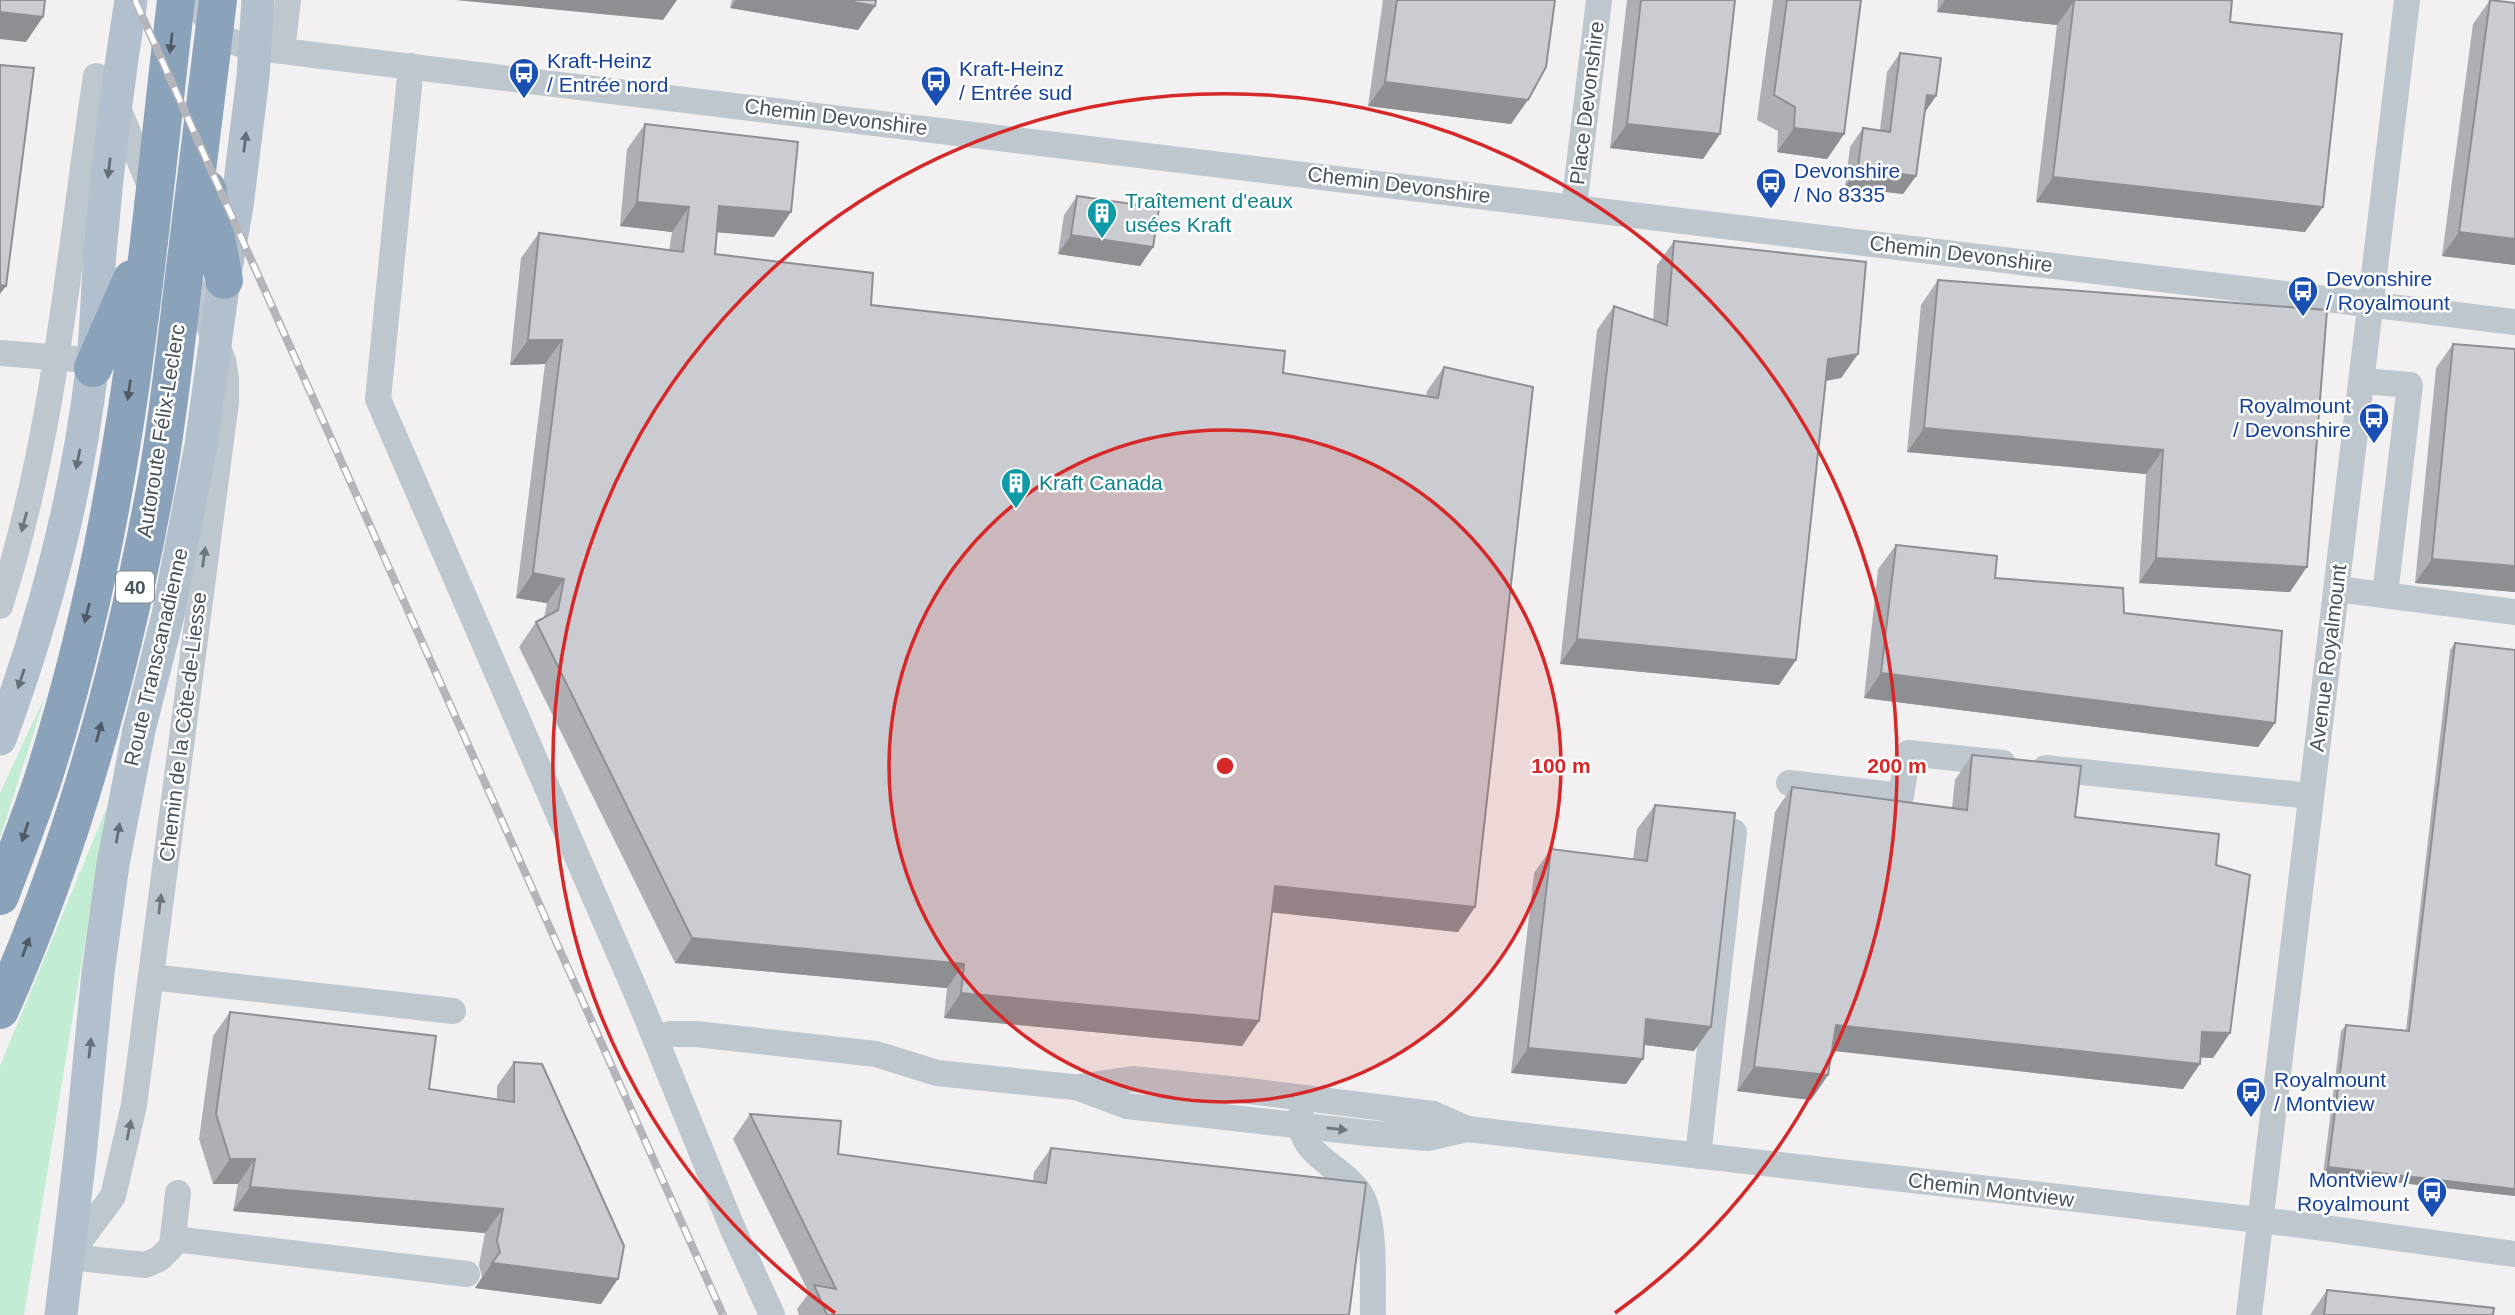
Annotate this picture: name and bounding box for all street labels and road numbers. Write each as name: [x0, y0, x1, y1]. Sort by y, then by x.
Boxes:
street label: Place Devonshire: [1565, 20, 1608, 186]
street label: Chemin Devonshire: [743, 94, 929, 139]
street label: Chemin Devonshire: [1306, 162, 1492, 207]
street label: Chemin Devonshire: [1868, 231, 2054, 276]
street label: Autoroute Félix-Leclerc: [132, 322, 189, 539]
street label: Route Transcanadienne: [119, 546, 192, 768]
street label: Avenue Royalmount: [2305, 563, 2350, 753]
road number: 40: [116, 572, 154, 602]
street label: Chemin de la Côte-de-Liesse: [155, 591, 210, 863]
street label: Chemin Montview: [1907, 1168, 2076, 1211]

